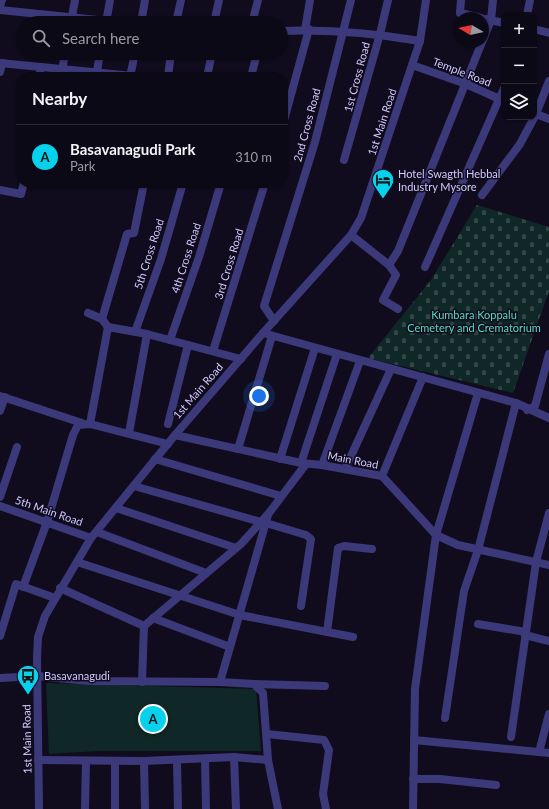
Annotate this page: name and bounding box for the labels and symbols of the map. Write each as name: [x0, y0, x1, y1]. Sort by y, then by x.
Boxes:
north arrow: [453, 12, 489, 48]
street label: 1st Cross Road: [341, 40, 372, 113]
street label: Temple Road: [431, 54, 493, 89]
street label: 2nd Cross Road: [290, 87, 323, 163]
street label: 1st Main Road: [365, 87, 398, 157]
hotel icon: Hotel Swagth Hebbal Industry Mysore: [370, 167, 396, 200]
place label: Hotel Swagth Hebbal Industry Mysore: [398, 167, 500, 193]
street label: 5th Cross Road: [131, 217, 166, 291]
street label: 4th Cross Road: [168, 221, 203, 295]
street label: 3rd Cross Road: [212, 227, 245, 301]
park label: Kumbara Koppalu Cemetery and Crematorium: [407, 308, 541, 334]
street label: 1st Main Road: [170, 360, 225, 421]
your location: [249, 386, 269, 406]
street label: Main Road: [327, 448, 380, 471]
street label: 5th Main Road: [14, 493, 85, 528]
bus stop icon: Basavanagudi: [15, 663, 41, 696]
place label: Basavanagudi: [44, 669, 110, 682]
street label: 1st Main Road: [19, 704, 34, 774]
pin: A: [140, 704, 166, 734]

